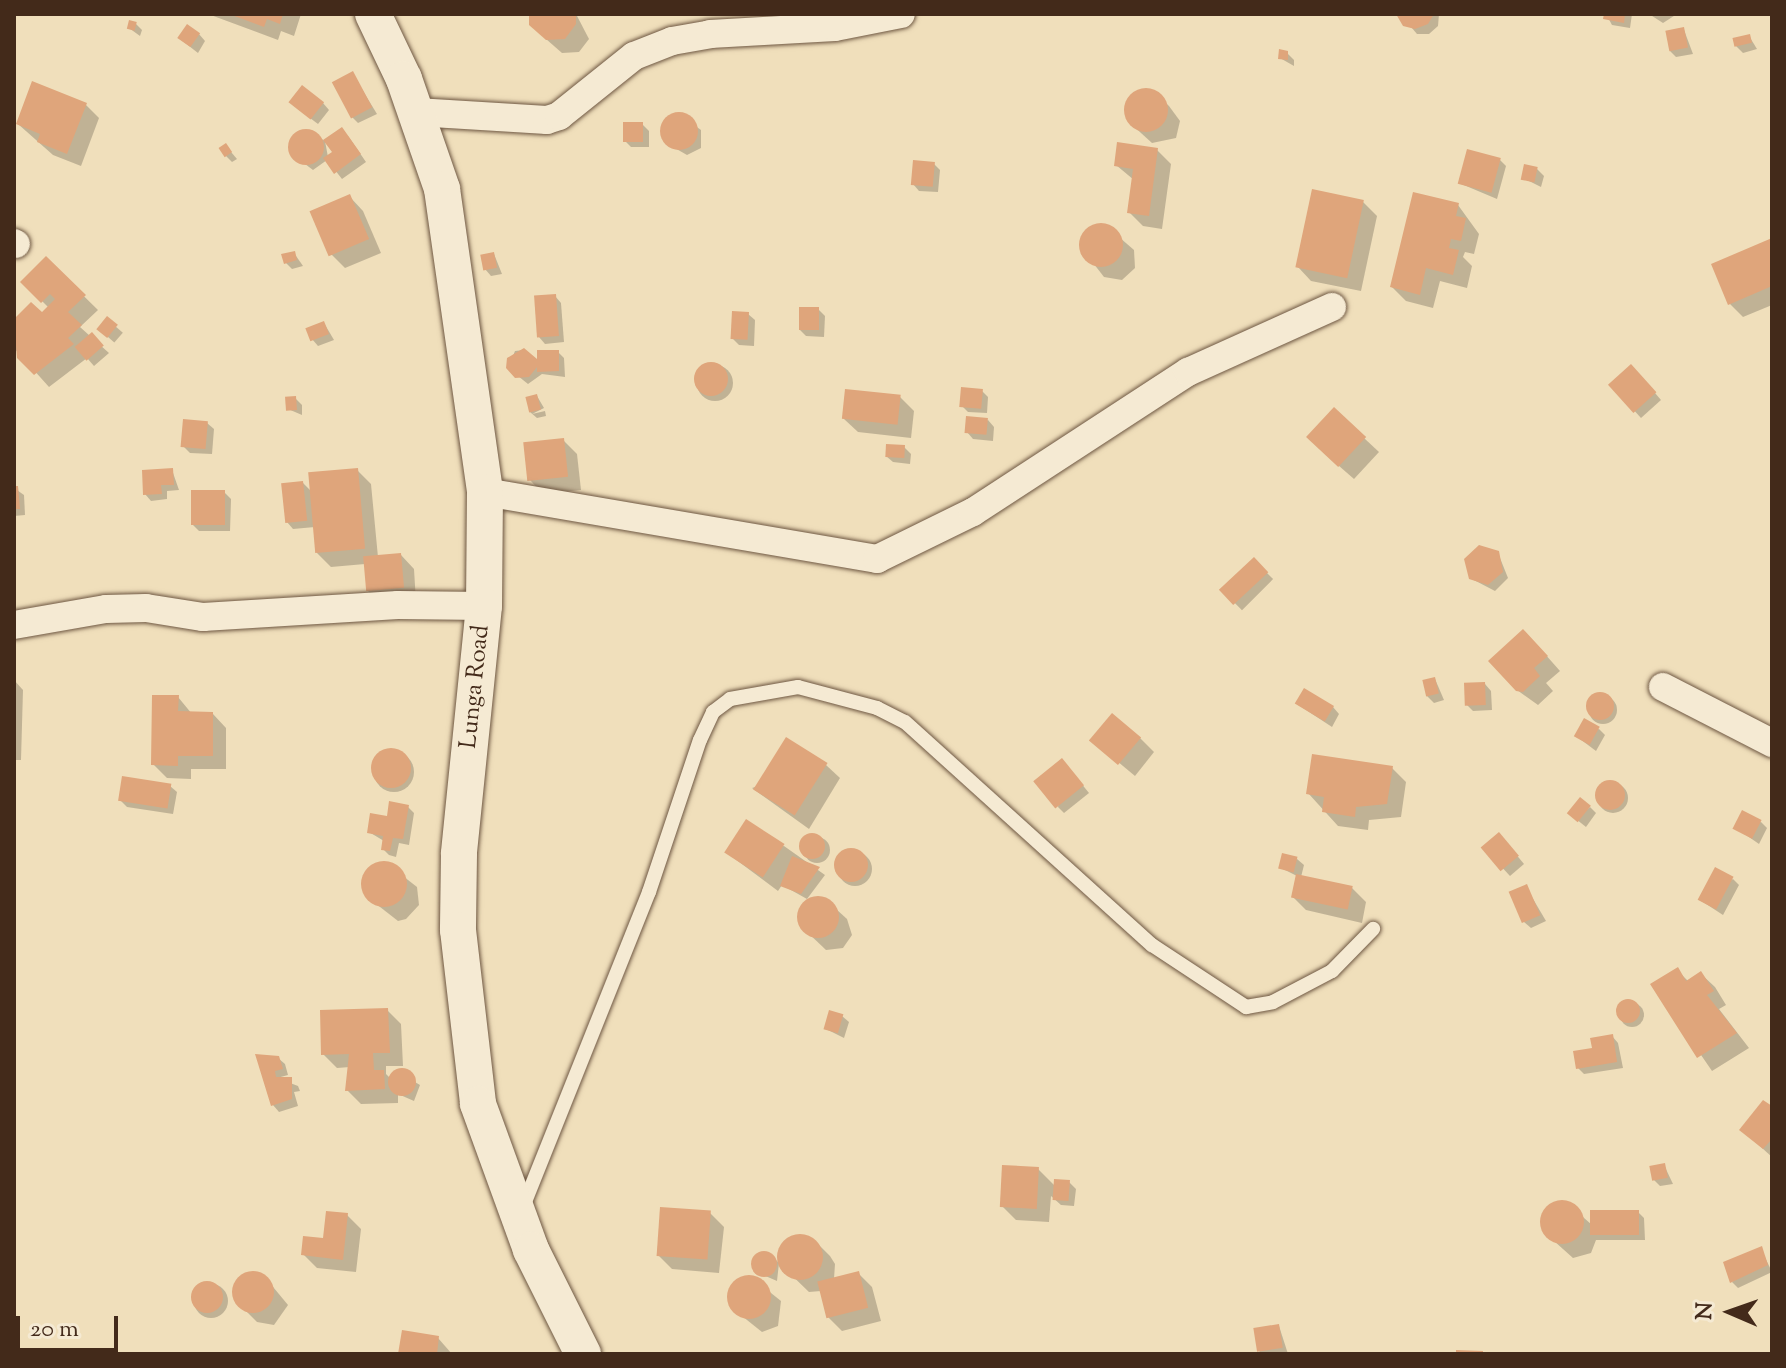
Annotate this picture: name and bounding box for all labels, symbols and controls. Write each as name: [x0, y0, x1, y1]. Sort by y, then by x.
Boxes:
street label: Lunga Road: [455, 624, 497, 750]
north arrow: [1690, 1272, 1770, 1352]
scale bar: [20, 1300, 122, 1350]
text: N: [1690, 1302, 1722, 1320]
text: 20 m: [30, 1313, 79, 1347]

